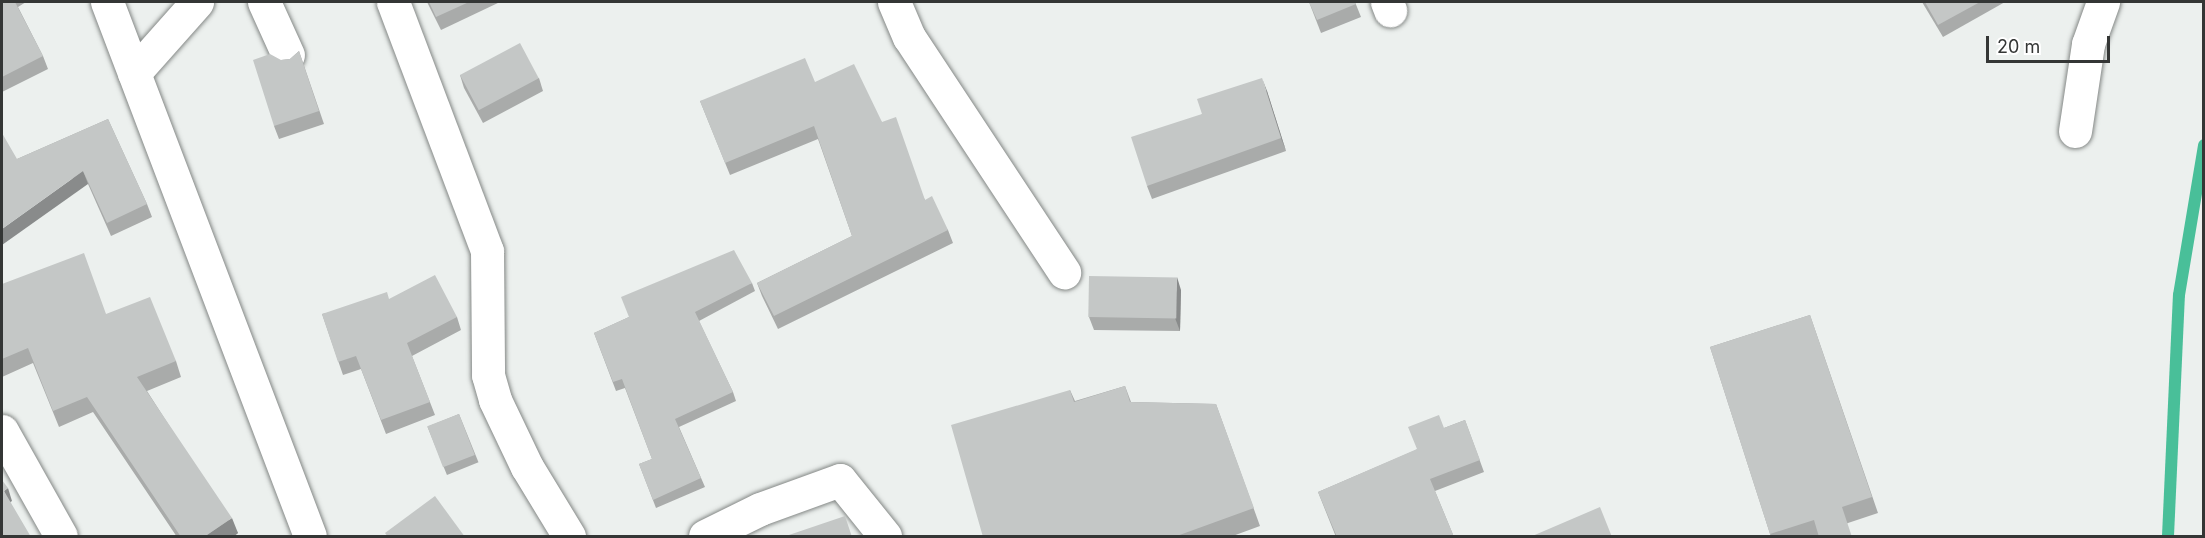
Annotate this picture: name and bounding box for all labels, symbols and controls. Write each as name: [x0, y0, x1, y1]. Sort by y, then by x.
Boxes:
scale bar: [1989, 24, 2114, 62]
text: 20 m: [1997, 36, 2040, 57]

